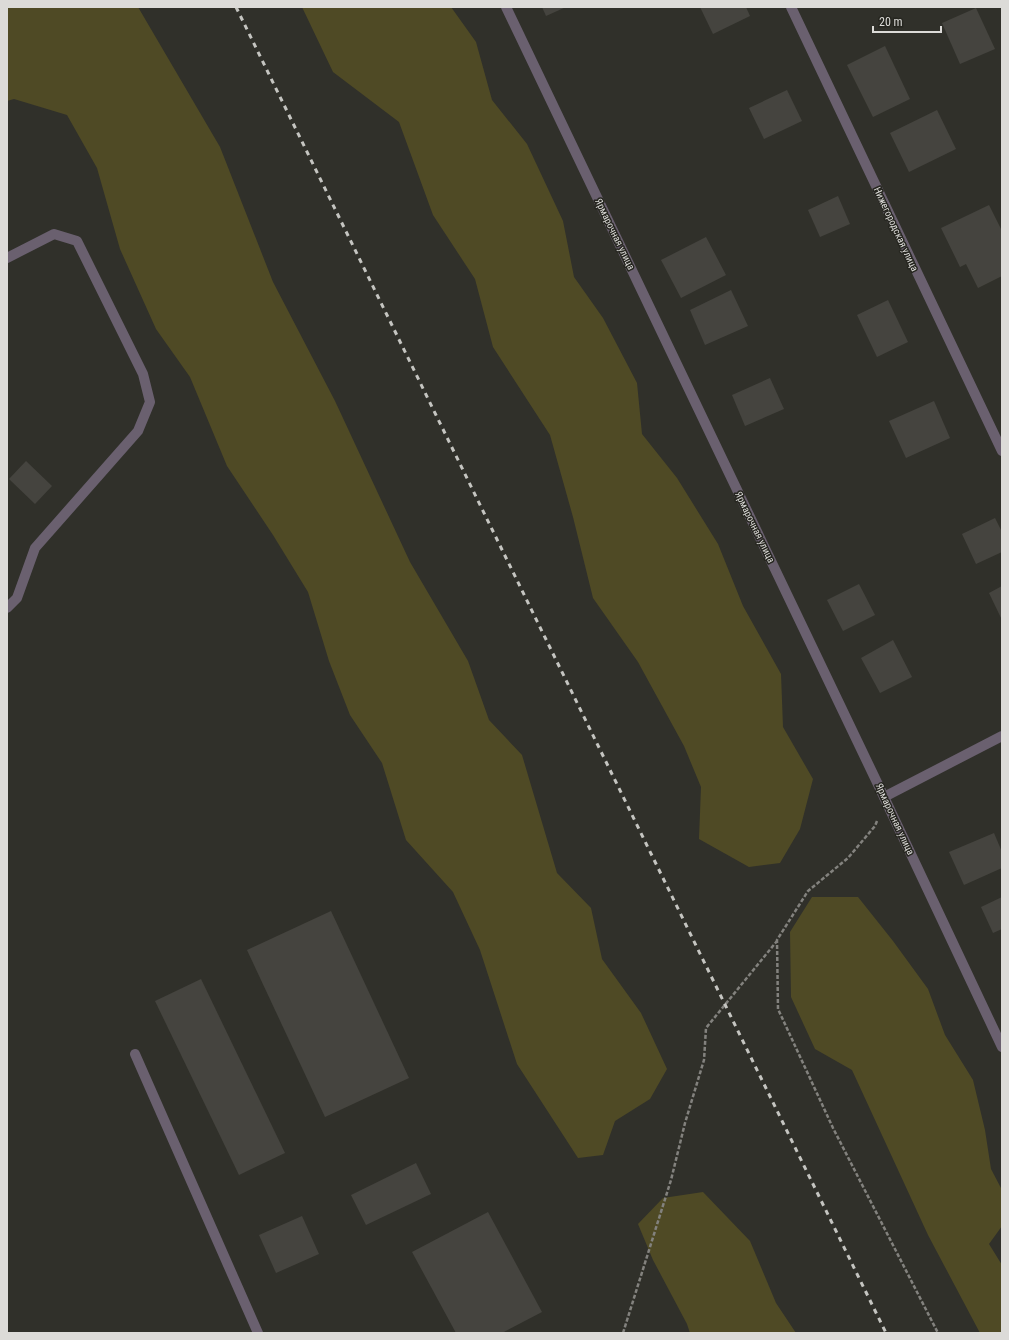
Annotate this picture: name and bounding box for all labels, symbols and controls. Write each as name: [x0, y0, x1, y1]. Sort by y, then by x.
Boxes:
scale bar: [873, 8, 941, 34]
text: 20 m: [879, 15, 903, 29]
street label: Нижегородская улица: [872, 185, 920, 273]
street label: Ярмарочная улица: [593, 197, 637, 272]
street label: Ярмарочная улица: [733, 490, 777, 565]
street label: Ярмарочная улица: [874, 781, 917, 857]

